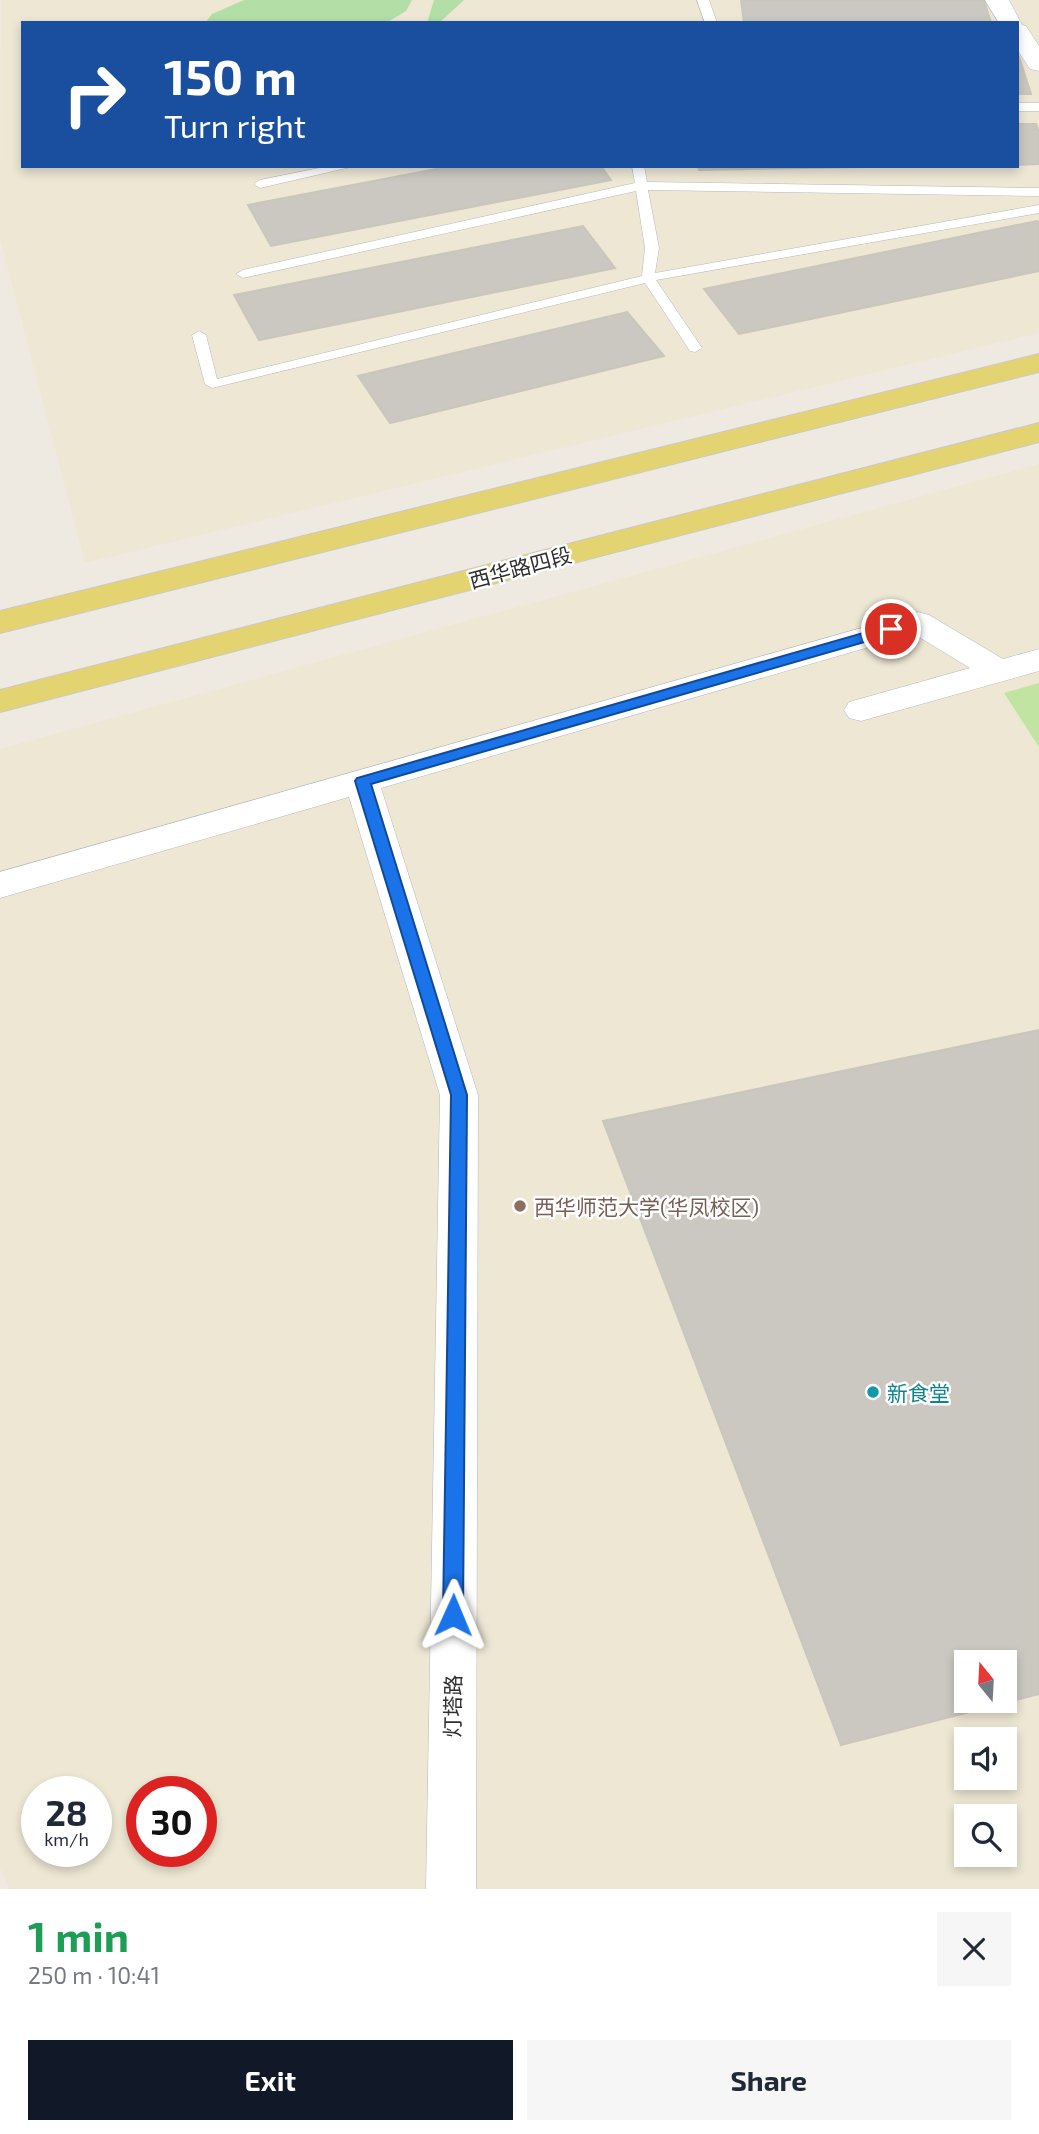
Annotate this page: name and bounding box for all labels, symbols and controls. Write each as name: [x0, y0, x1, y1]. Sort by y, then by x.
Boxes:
text: 150 m: [164, 46, 297, 105]
icon: right: [49, 49, 140, 140]
text: Turn right: [164, 106, 306, 144]
street label: 西华路四段: [466, 541, 574, 593]
pin: [861, 599, 921, 659]
icon: arrive: [872, 610, 910, 648]
place label: 西华师范大学(华凤校区): [534, 1194, 759, 1219]
marker: 西华师范大学(华凤校区): [512, 1198, 528, 1214]
place label: 新食堂: [887, 1380, 950, 1405]
marker: 新食堂: [865, 1384, 881, 1400]
position arrow: [416, 1578, 490, 1652]
north arrow: [954, 1650, 1017, 1713]
map controls: [954, 1650, 1017, 1867]
street label: 灯塔路: [439, 1674, 465, 1738]
button: sound: [954, 1727, 1017, 1790]
speed limit sign: 30: [126, 1776, 217, 1867]
text: 28: [45, 1791, 88, 1833]
button: search: [954, 1804, 1017, 1867]
text: km/h: [44, 1828, 89, 1850]
text: 1 min: [28, 1910, 129, 1960]
button: close: [937, 1912, 1011, 1986]
text: 250 m · 10:41: [28, 1961, 160, 1989]
button: Exit: [28, 2040, 513, 2120]
button: Share: [527, 2040, 1011, 2120]

